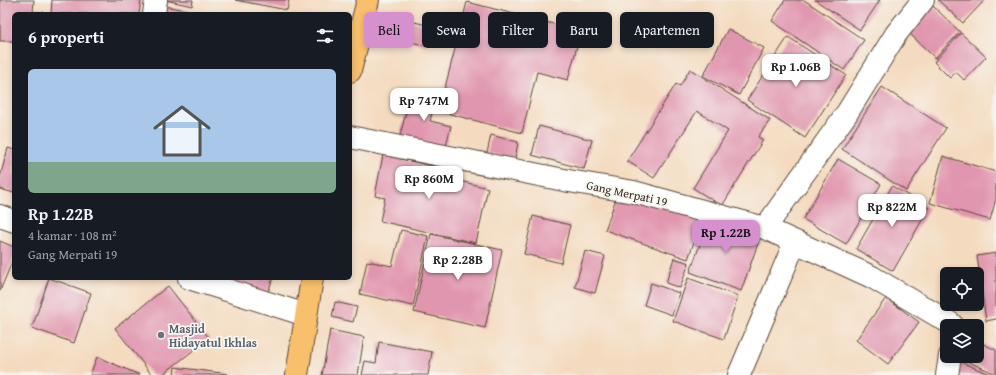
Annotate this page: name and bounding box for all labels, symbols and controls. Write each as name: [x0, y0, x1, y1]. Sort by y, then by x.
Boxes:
chip: Beli: [364, 12, 414, 48]
chip: Sewa: [422, 12, 480, 48]
chip: Filter: [488, 12, 548, 48]
chip: Baru: [556, 12, 612, 48]
chip: Apartemen: [620, 12, 714, 48]
text: 6 properti: [28, 24, 104, 49]
icon: filters: [314, 25, 336, 47]
pin: Rp 1.06B: [755, 54, 837, 88]
text: Rp 1.06B: [771, 57, 821, 76]
pin: Rp 747M: [387, 88, 461, 122]
text: Rp 747M: [399, 91, 449, 110]
icon: home: [146, 95, 218, 167]
pin: Rp 860M: [392, 166, 466, 200]
text: Rp 860M: [404, 169, 454, 188]
street label: Gang Merpati 19: [585, 176, 669, 210]
pin: Rp 822M: [855, 194, 929, 228]
text: Rp 822M: [867, 197, 917, 216]
text: Rp 1.22B: [28, 201, 94, 226]
pin: Rp 1.22B: [685, 220, 767, 254]
text: Rp 1.22B: [701, 223, 751, 242]
text: 4 kamar · 108 m²: [28, 226, 117, 245]
text: Gang Merpati 19: [28, 245, 117, 264]
pin: Rp 2.28B: [417, 247, 499, 281]
text: Rp 2.28B: [433, 250, 483, 269]
map controls: [940, 267, 984, 363]
button: locate: [940, 267, 984, 311]
button: layers: [940, 319, 984, 363]
place label: Masjid Hidayatul Ikhlas: [169, 320, 257, 351]
marker: Masjid Hidayatul Ikhlas: [156, 330, 166, 340]

